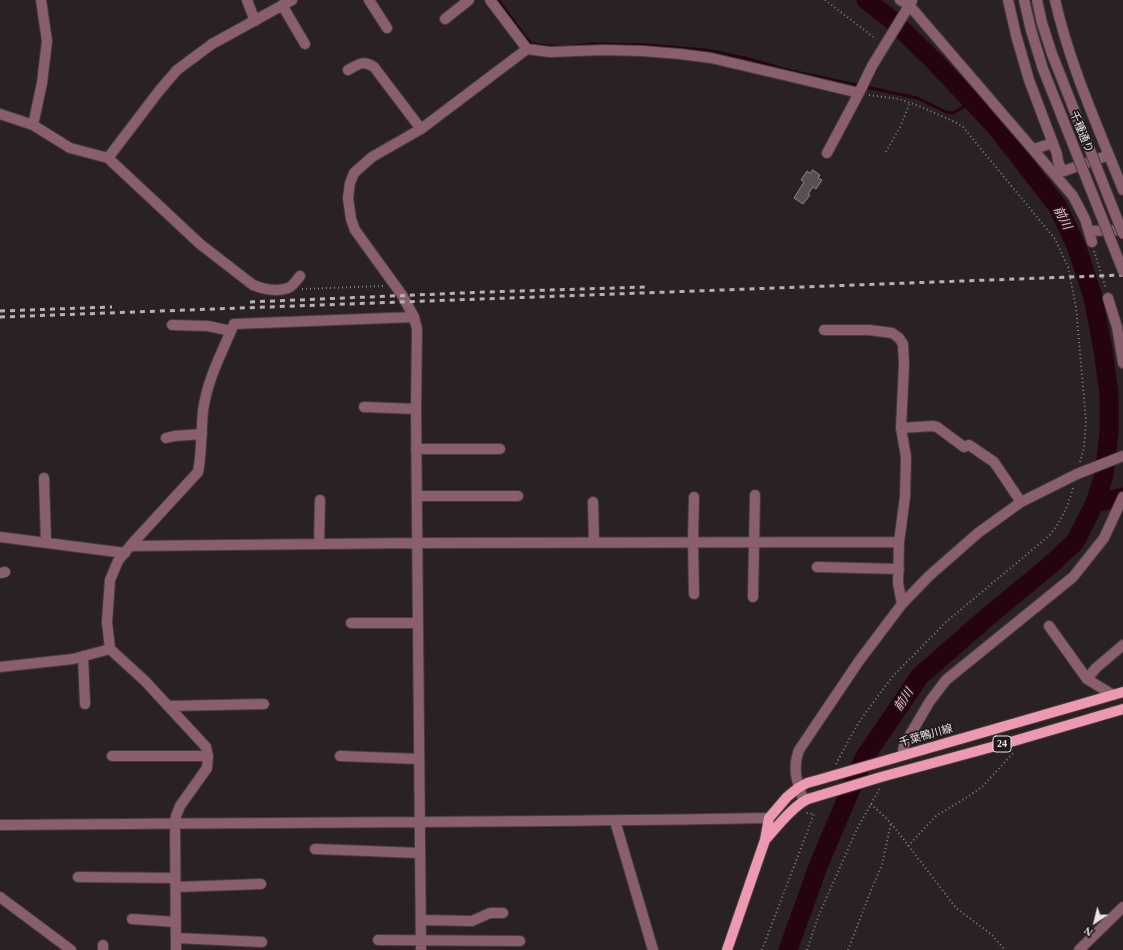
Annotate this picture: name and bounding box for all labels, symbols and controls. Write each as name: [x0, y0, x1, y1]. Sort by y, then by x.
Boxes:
street label: 千種通り: [1067, 109, 1095, 155]
water label: 前川: [1050, 204, 1074, 232]
water label: 前川: [891, 686, 917, 714]
street label: 千葉鴨川線: [898, 722, 954, 750]
road number: 24: [993, 736, 1011, 752]
north arrow: [1075, 902, 1115, 942]
text: N: [1081, 925, 1095, 939]

